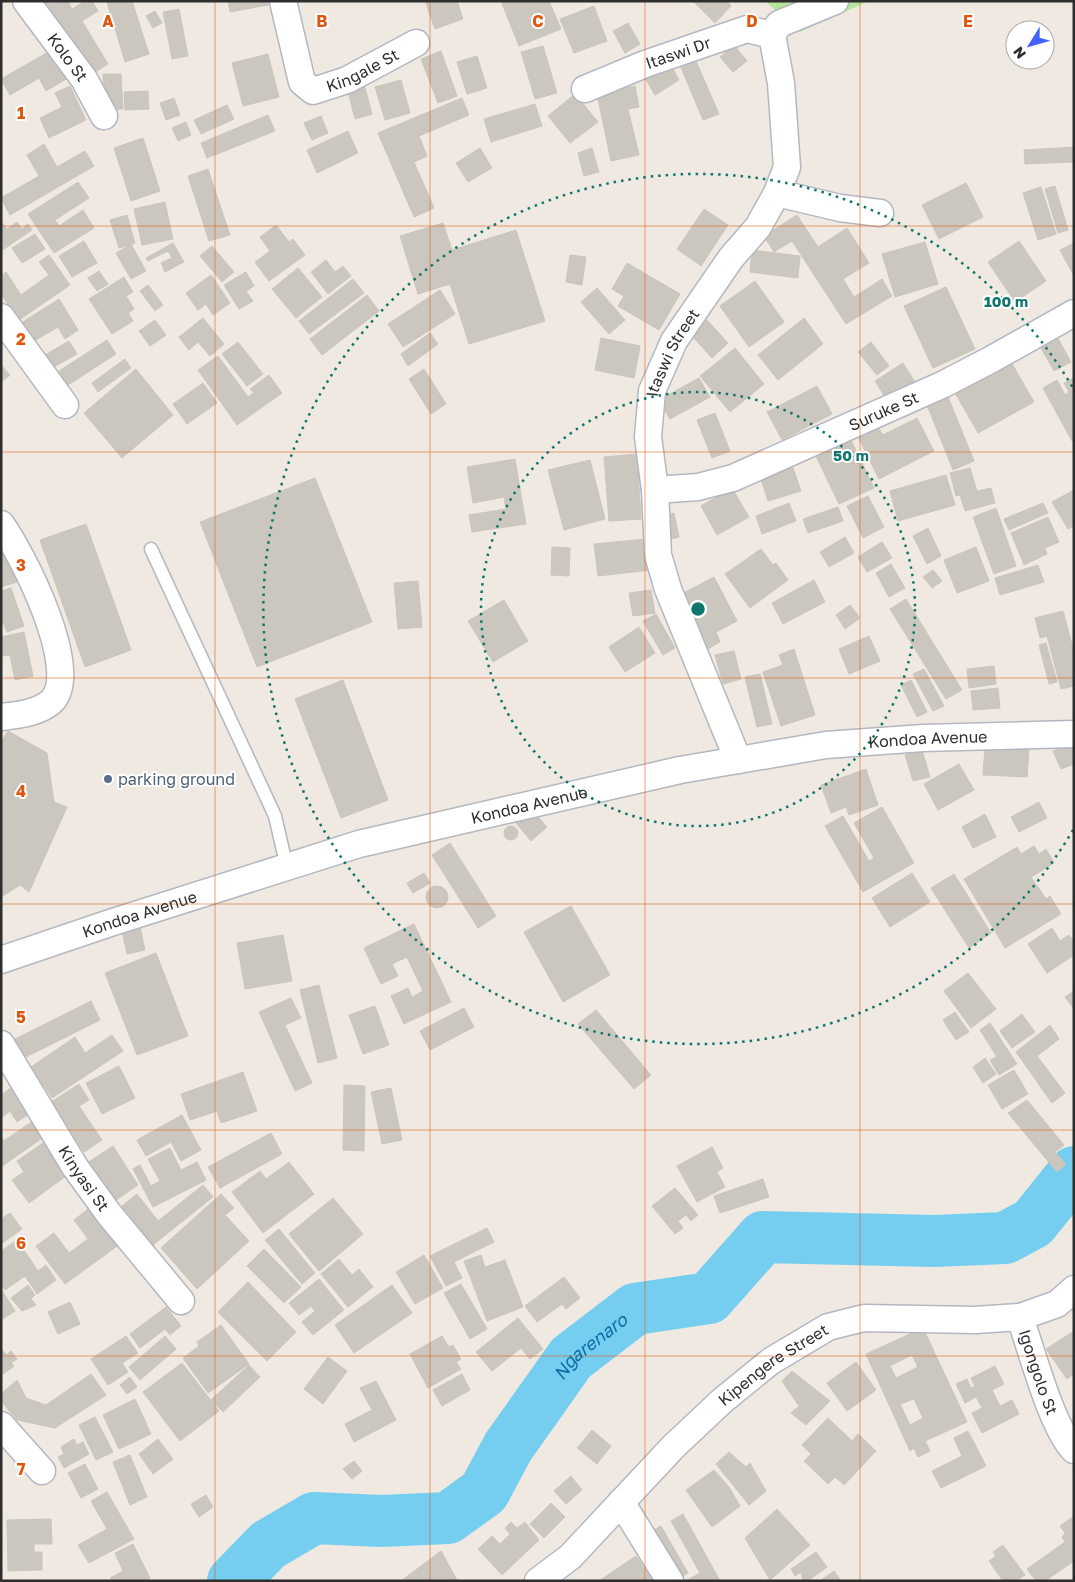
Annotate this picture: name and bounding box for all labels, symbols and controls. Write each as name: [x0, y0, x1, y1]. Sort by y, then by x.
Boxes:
text: A: [102, 11, 114, 31]
text: B: [316, 11, 328, 31]
text: C: [532, 11, 544, 31]
text: D: [746, 11, 758, 31]
text: E: [963, 11, 973, 31]
north arrow: [1005, 20, 1055, 70]
street label: Kolo St: [43, 29, 92, 85]
street label: Itaswi Dr: [643, 32, 713, 73]
street label: Kingale St: [323, 44, 402, 96]
text: N: [1009, 44, 1029, 62]
text: 1: [17, 103, 25, 123]
text: 100 m: [984, 292, 1028, 310]
street label: Itaswi Street: [642, 305, 703, 398]
text: 2: [16, 329, 26, 349]
street label: Suruke St: [846, 387, 921, 435]
text: 50 m: [833, 446, 869, 464]
text: 3: [16, 555, 26, 575]
centre of rings: [689, 600, 707, 618]
street label: Kondoa Avenue: [868, 726, 988, 752]
place label: parking ground: [118, 769, 235, 789]
marker: parking ground: [102, 773, 114, 785]
text: 4: [16, 781, 26, 801]
street label: Kondoa Avenue: [469, 782, 590, 828]
street label: Kondoa Avenue: [80, 886, 199, 942]
text: 5: [16, 1007, 26, 1027]
street label: Kinyasi St: [54, 1142, 114, 1215]
text: 6: [16, 1233, 26, 1253]
water label: Ngarenaro: [548, 1308, 632, 1384]
street label: Kipengere Street: [714, 1319, 832, 1410]
street label: Igongolo St: [1015, 1327, 1062, 1418]
text: 7: [17, 1459, 26, 1479]

